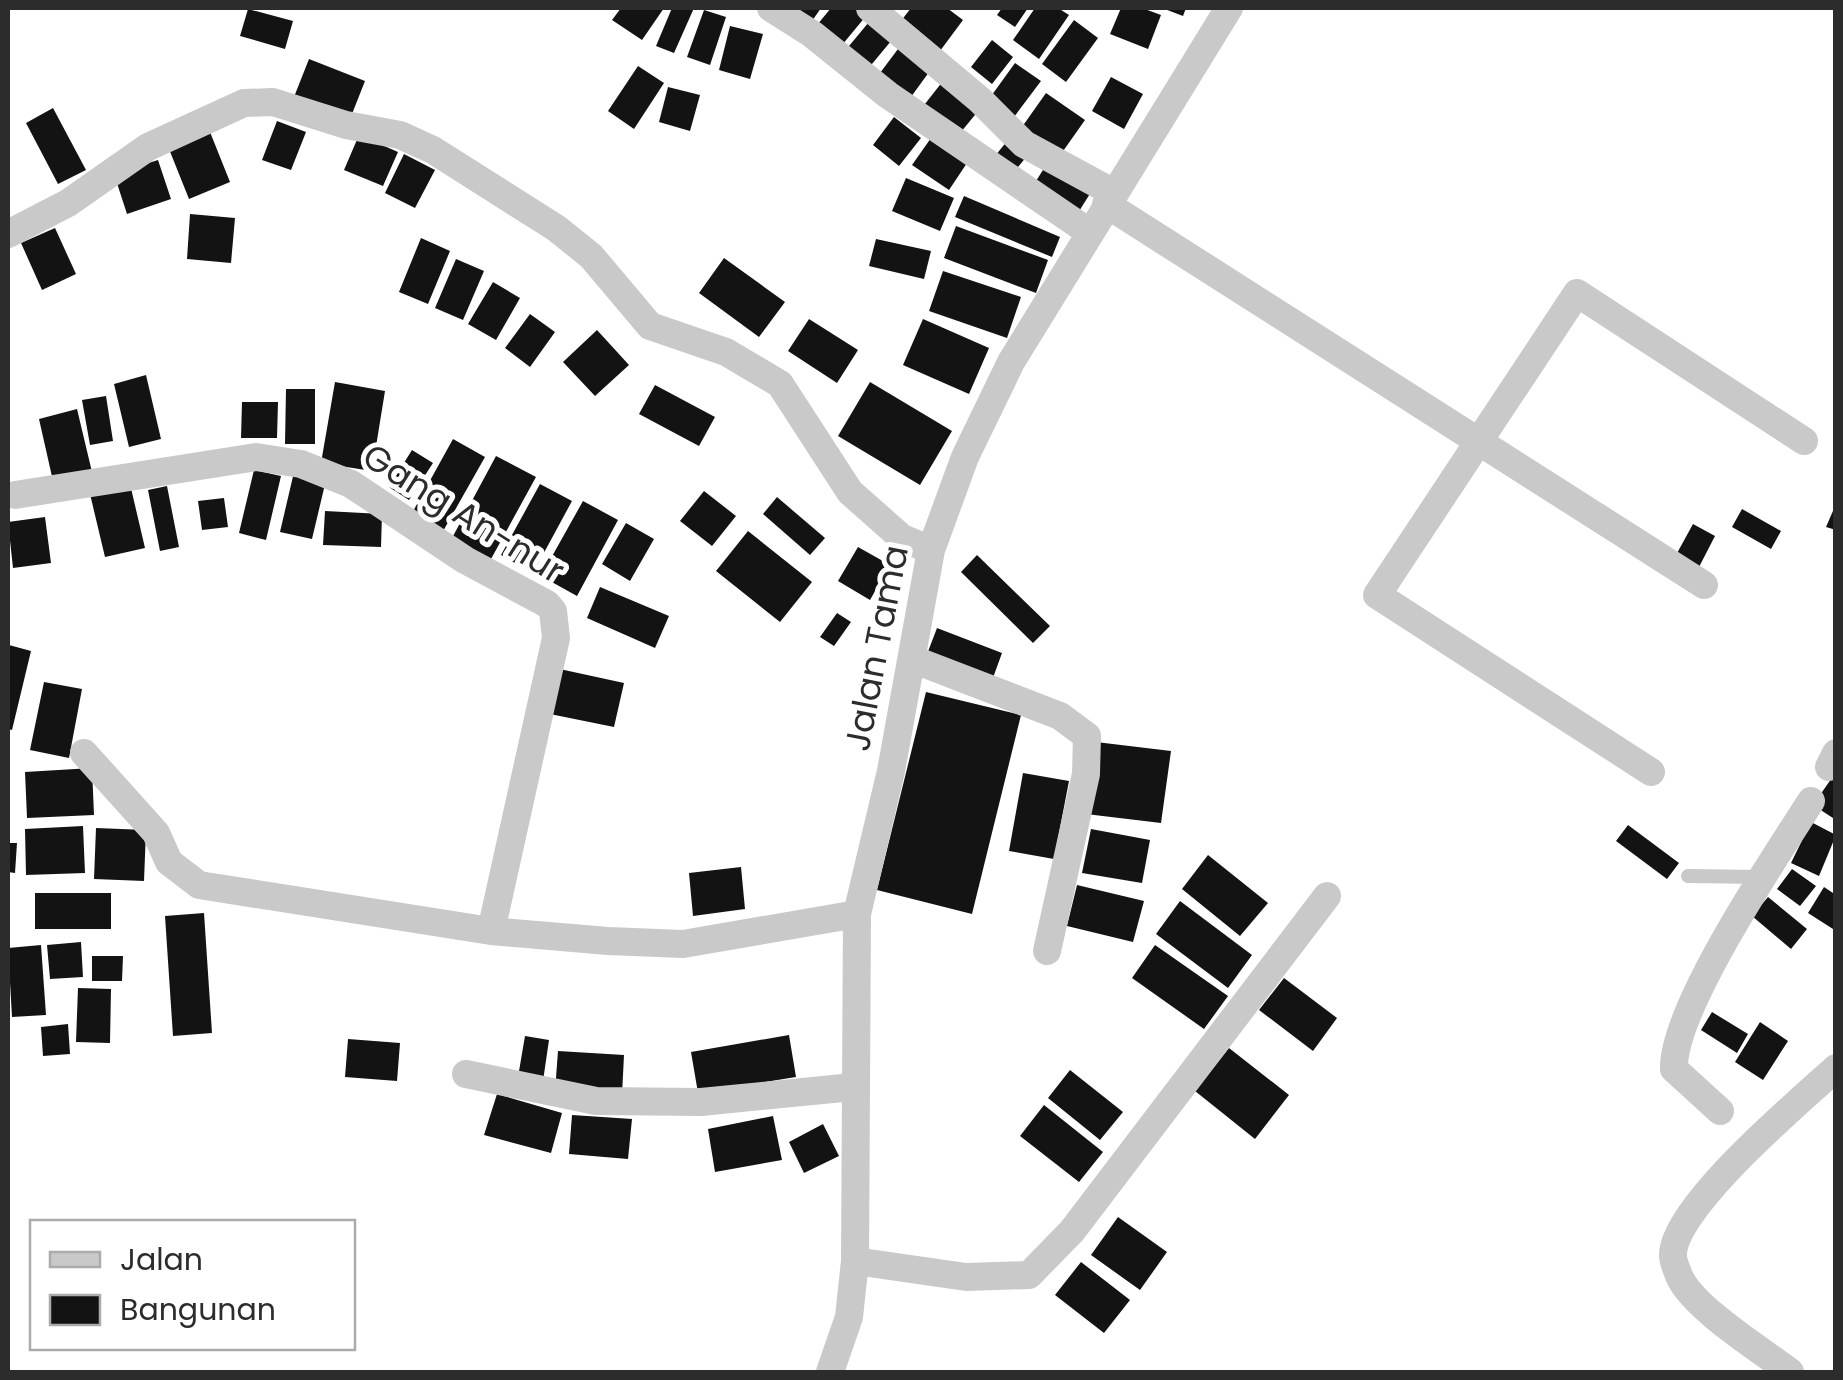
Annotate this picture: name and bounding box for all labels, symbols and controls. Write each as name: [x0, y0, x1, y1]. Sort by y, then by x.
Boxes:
street label: Gang An-nur: [354, 431, 574, 595]
street label: Jalan Tama: [832, 541, 920, 755]
legend: [30, 1220, 355, 1350]
text: Jalan: [120, 1238, 203, 1281]
text: Bangunan: [120, 1288, 276, 1331]

